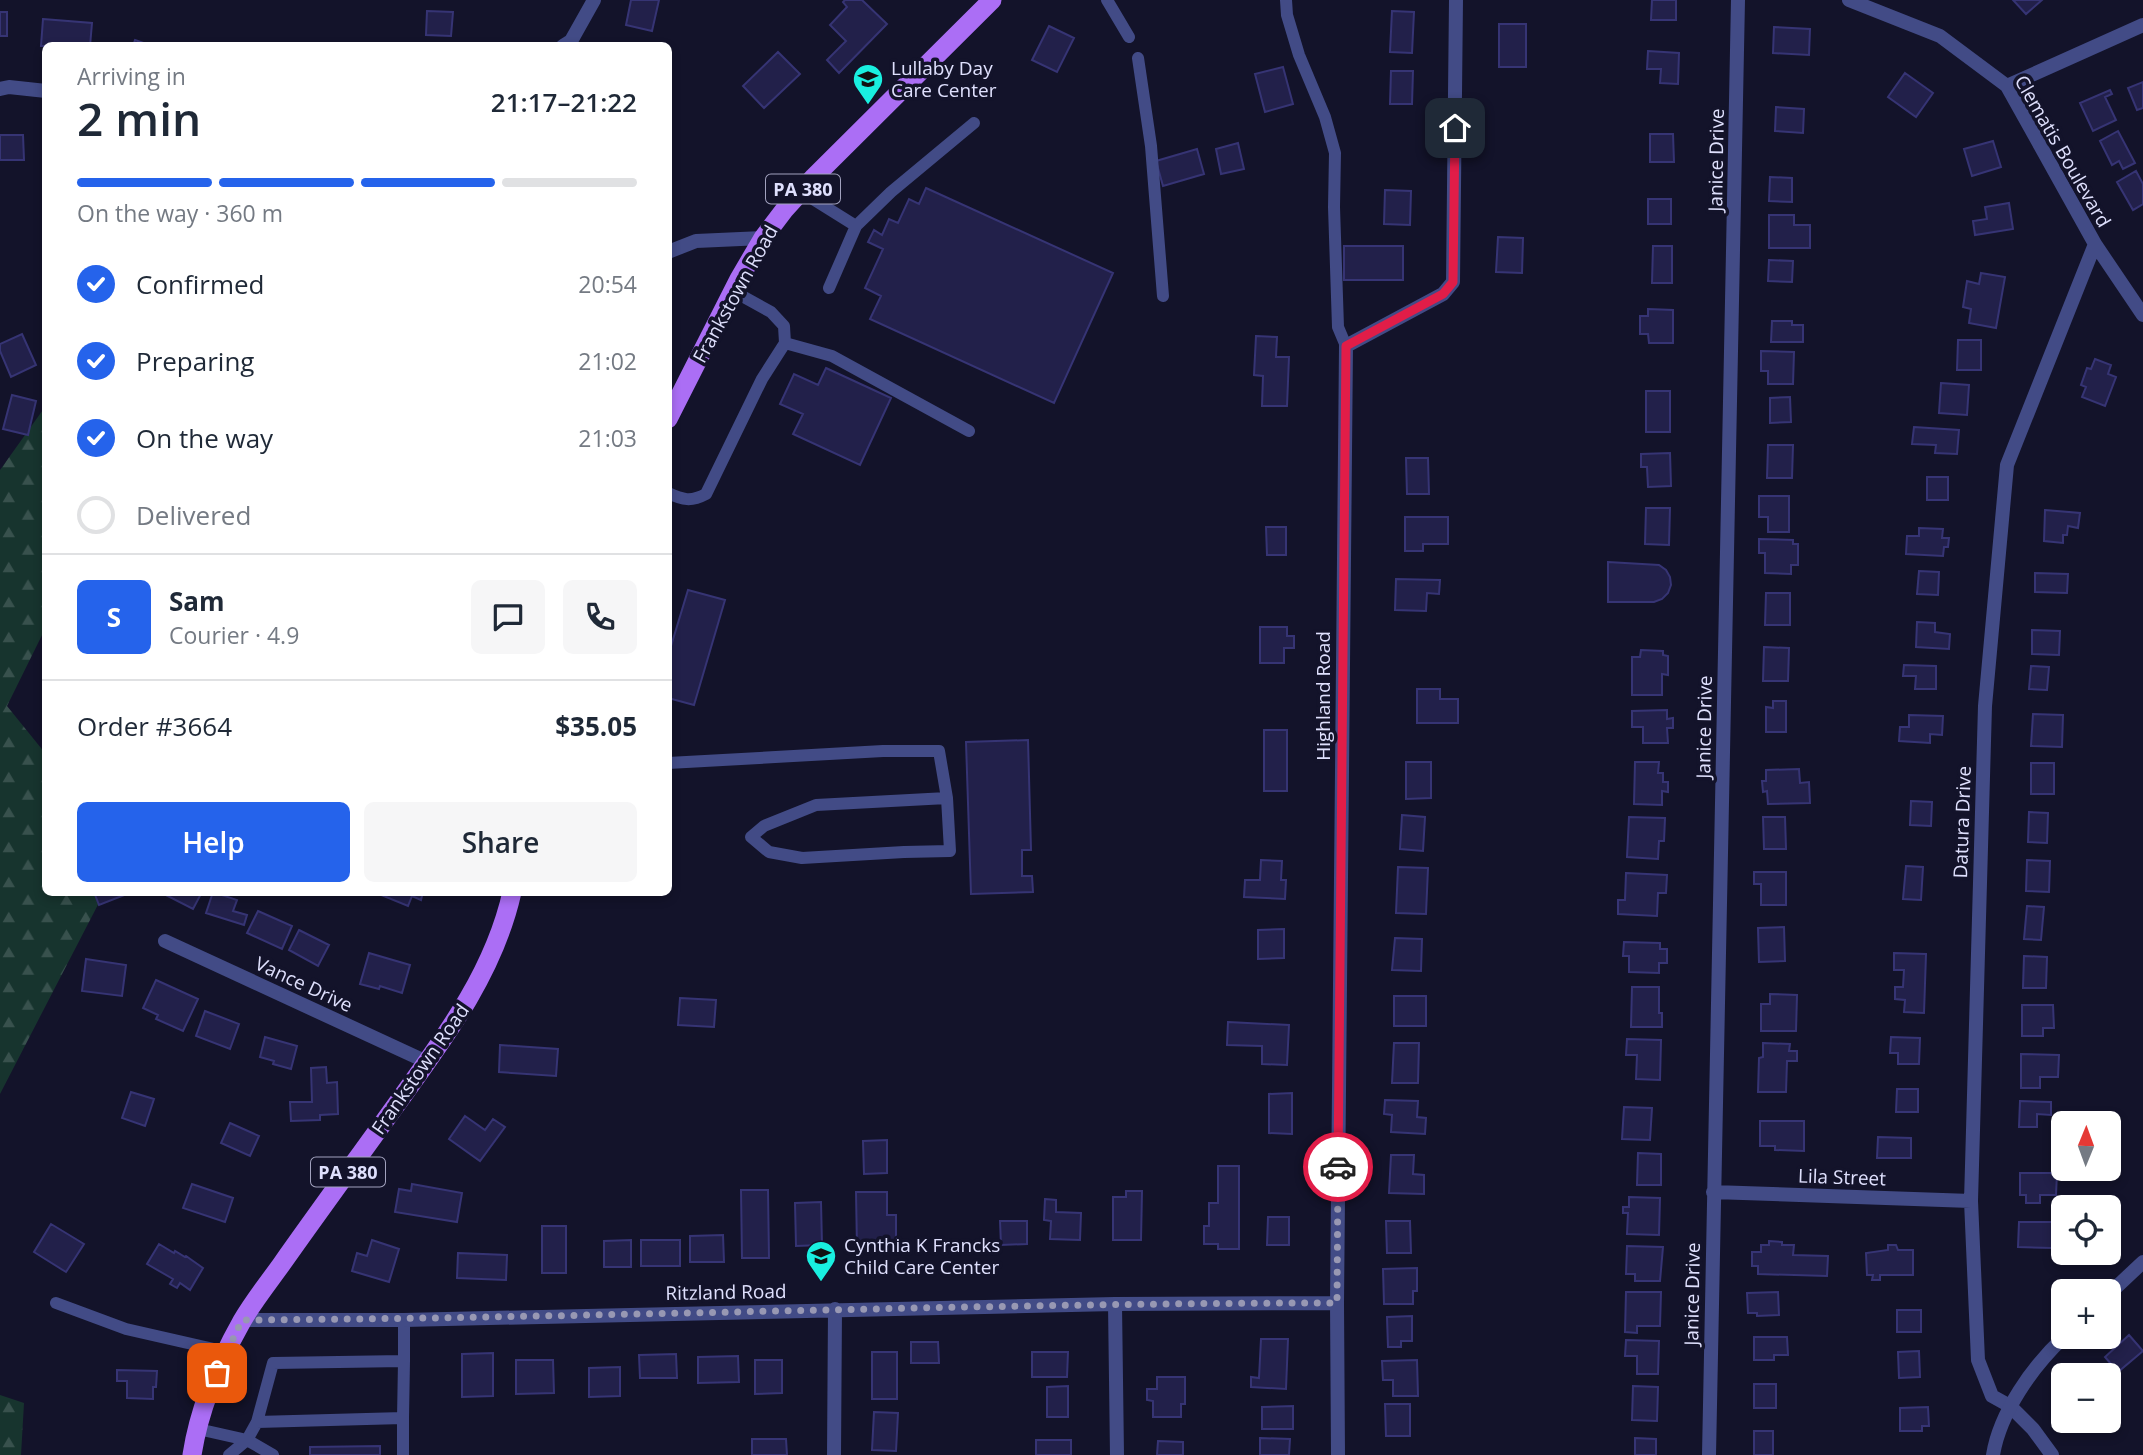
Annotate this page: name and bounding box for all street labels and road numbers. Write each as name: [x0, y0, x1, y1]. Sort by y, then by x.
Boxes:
street label: Clematis Boulevard: [2009, 70, 2117, 232]
street label: Janice Drive: [1702, 108, 1730, 214]
road number: PA 380: [766, 174, 840, 204]
street label: Frankstown Road: [686, 220, 784, 368]
street label: Highland Road: [1310, 631, 1336, 761]
street label: Janice Drive: [1690, 675, 1718, 781]
street label: Datura Drive: [1947, 765, 1977, 879]
street label: Vance Drive: [251, 950, 357, 1018]
street label: Frankstown Road: [365, 999, 475, 1139]
road number: PA 380: [311, 1157, 385, 1186]
street label: Lila Street: [1798, 1162, 1887, 1192]
street label: Janice Drive: [1678, 1242, 1706, 1348]
street label: Ritzland Road: [665, 1278, 787, 1306]

